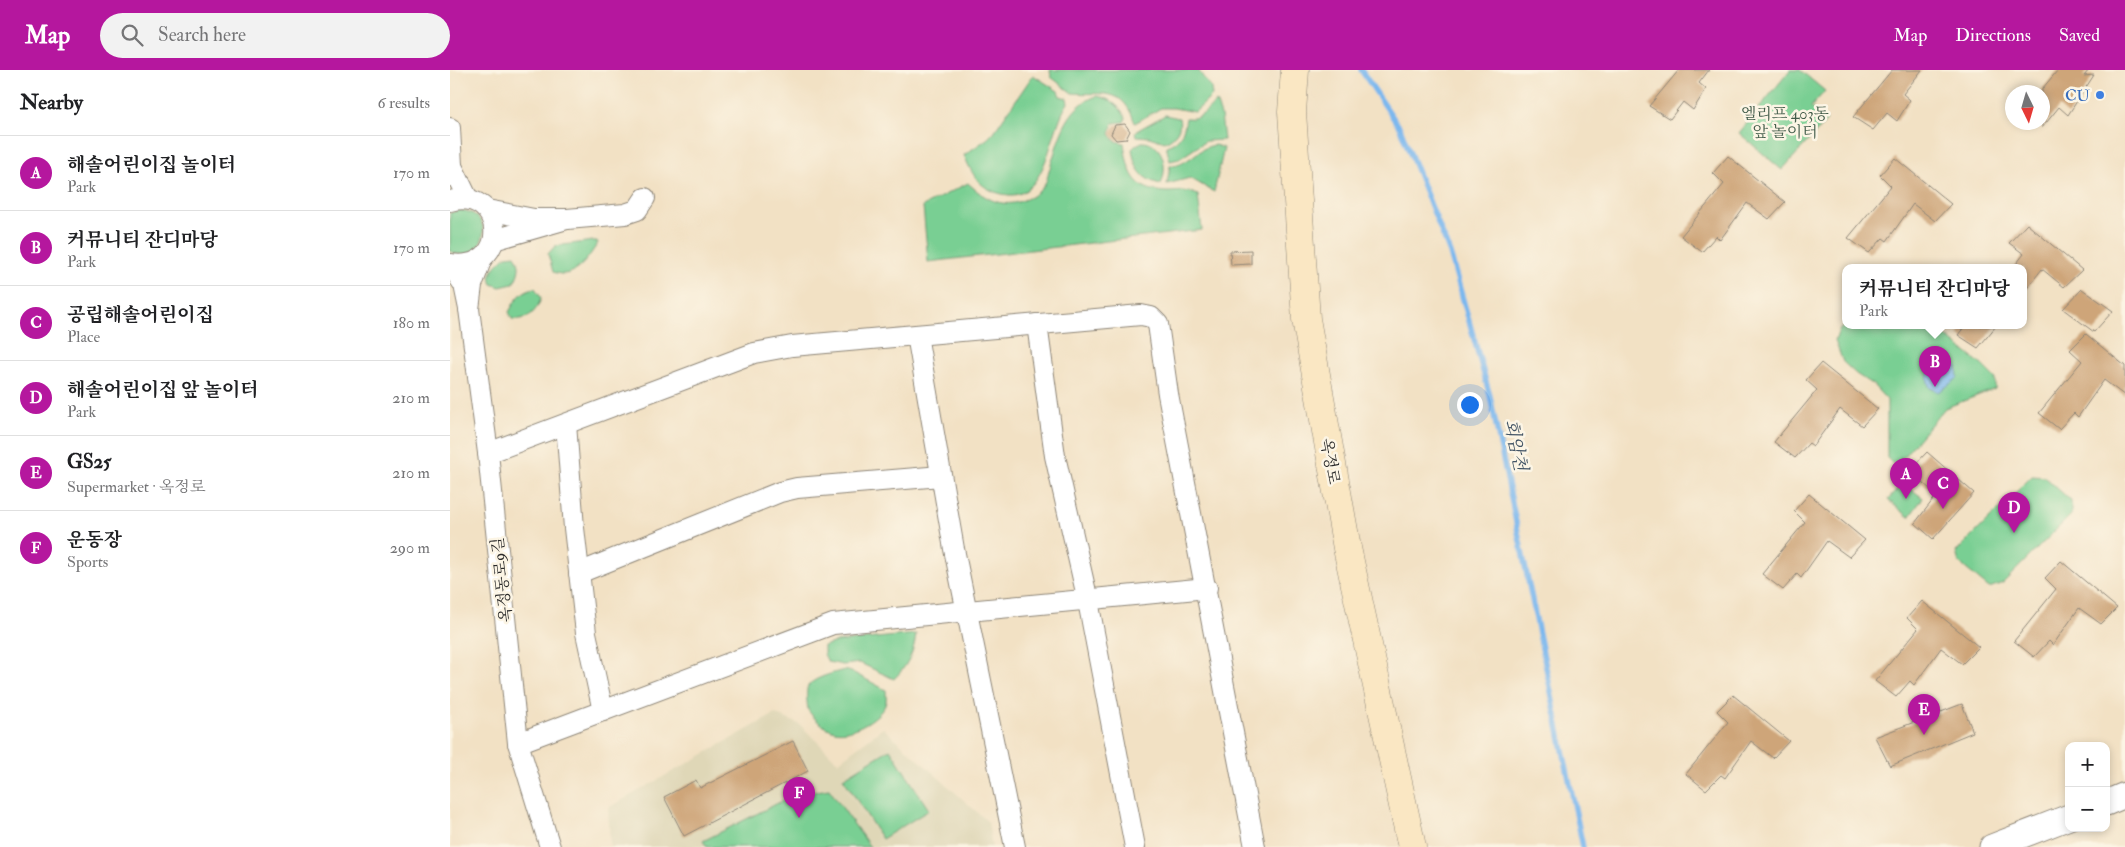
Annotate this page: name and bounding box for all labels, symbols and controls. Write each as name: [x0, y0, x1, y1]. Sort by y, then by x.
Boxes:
search box: [100, 13, 450, 58]
text: Map: [25, 20, 70, 51]
icon: search: [118, 21, 146, 49]
text: Search here: [158, 23, 246, 47]
text: Map: [1894, 24, 1927, 47]
text: Directions: [1955, 24, 2031, 47]
text: Saved: [2059, 24, 2100, 47]
north arrow: [2005, 85, 2050, 130]
place label: CU: [2065, 86, 2091, 106]
text: Nearby: [20, 89, 83, 116]
marker: CU: [2094, 89, 2106, 101]
text: 6 results: [378, 93, 430, 113]
park label: 엘리프 403동 앞 놀이터: [1741, 104, 1830, 142]
text: 해솔어린이집 놀이터: [67, 153, 236, 177]
text: A: [31, 163, 41, 183]
text: 170 m: [393, 163, 430, 183]
text: Park: [67, 177, 96, 197]
text: 커뮤니티 잔디마당: [67, 228, 218, 252]
text: B: [31, 238, 41, 258]
text: 170 m: [393, 238, 430, 258]
text: Park: [67, 252, 96, 272]
popup: [1842, 264, 2027, 329]
text: 커뮤니티 잔디마당: [1859, 277, 2010, 301]
text: Park: [1859, 301, 1888, 321]
text: 공립해솔어린이집: [67, 303, 214, 327]
text: C: [30, 313, 42, 333]
text: 180 m: [393, 313, 430, 333]
text: Place: [67, 327, 100, 347]
pin: B: [1919, 346, 1951, 387]
text: 해솔어린이집 앞 놀이터: [67, 378, 259, 402]
text: D: [29, 388, 43, 408]
text: 210 m: [392, 388, 430, 408]
your location: [1457, 392, 1483, 418]
text: Park: [67, 402, 96, 422]
water label: 회암천: [1499, 417, 1533, 475]
street label: 옥정로: [1316, 437, 1344, 486]
text: GS25: [67, 450, 111, 474]
pin: A: [1890, 458, 1922, 499]
text: E: [30, 463, 42, 483]
text: 210 m: [392, 463, 430, 483]
pin: C: [1927, 468, 1959, 509]
text: Supermarket · 옥정로: [67, 477, 205, 497]
pin: D: [1998, 492, 2030, 533]
text: 운동장: [67, 528, 122, 552]
street label: 옥정동로9길: [488, 536, 516, 623]
text: F: [31, 538, 41, 558]
text: 290 m: [390, 538, 430, 558]
text: Sports: [67, 552, 108, 572]
pin: E: [1908, 694, 1940, 735]
map controls: [2065, 742, 2110, 832]
button: +: [2065, 742, 2110, 787]
pin: F: [783, 777, 815, 818]
button: −: [2065, 787, 2110, 832]

